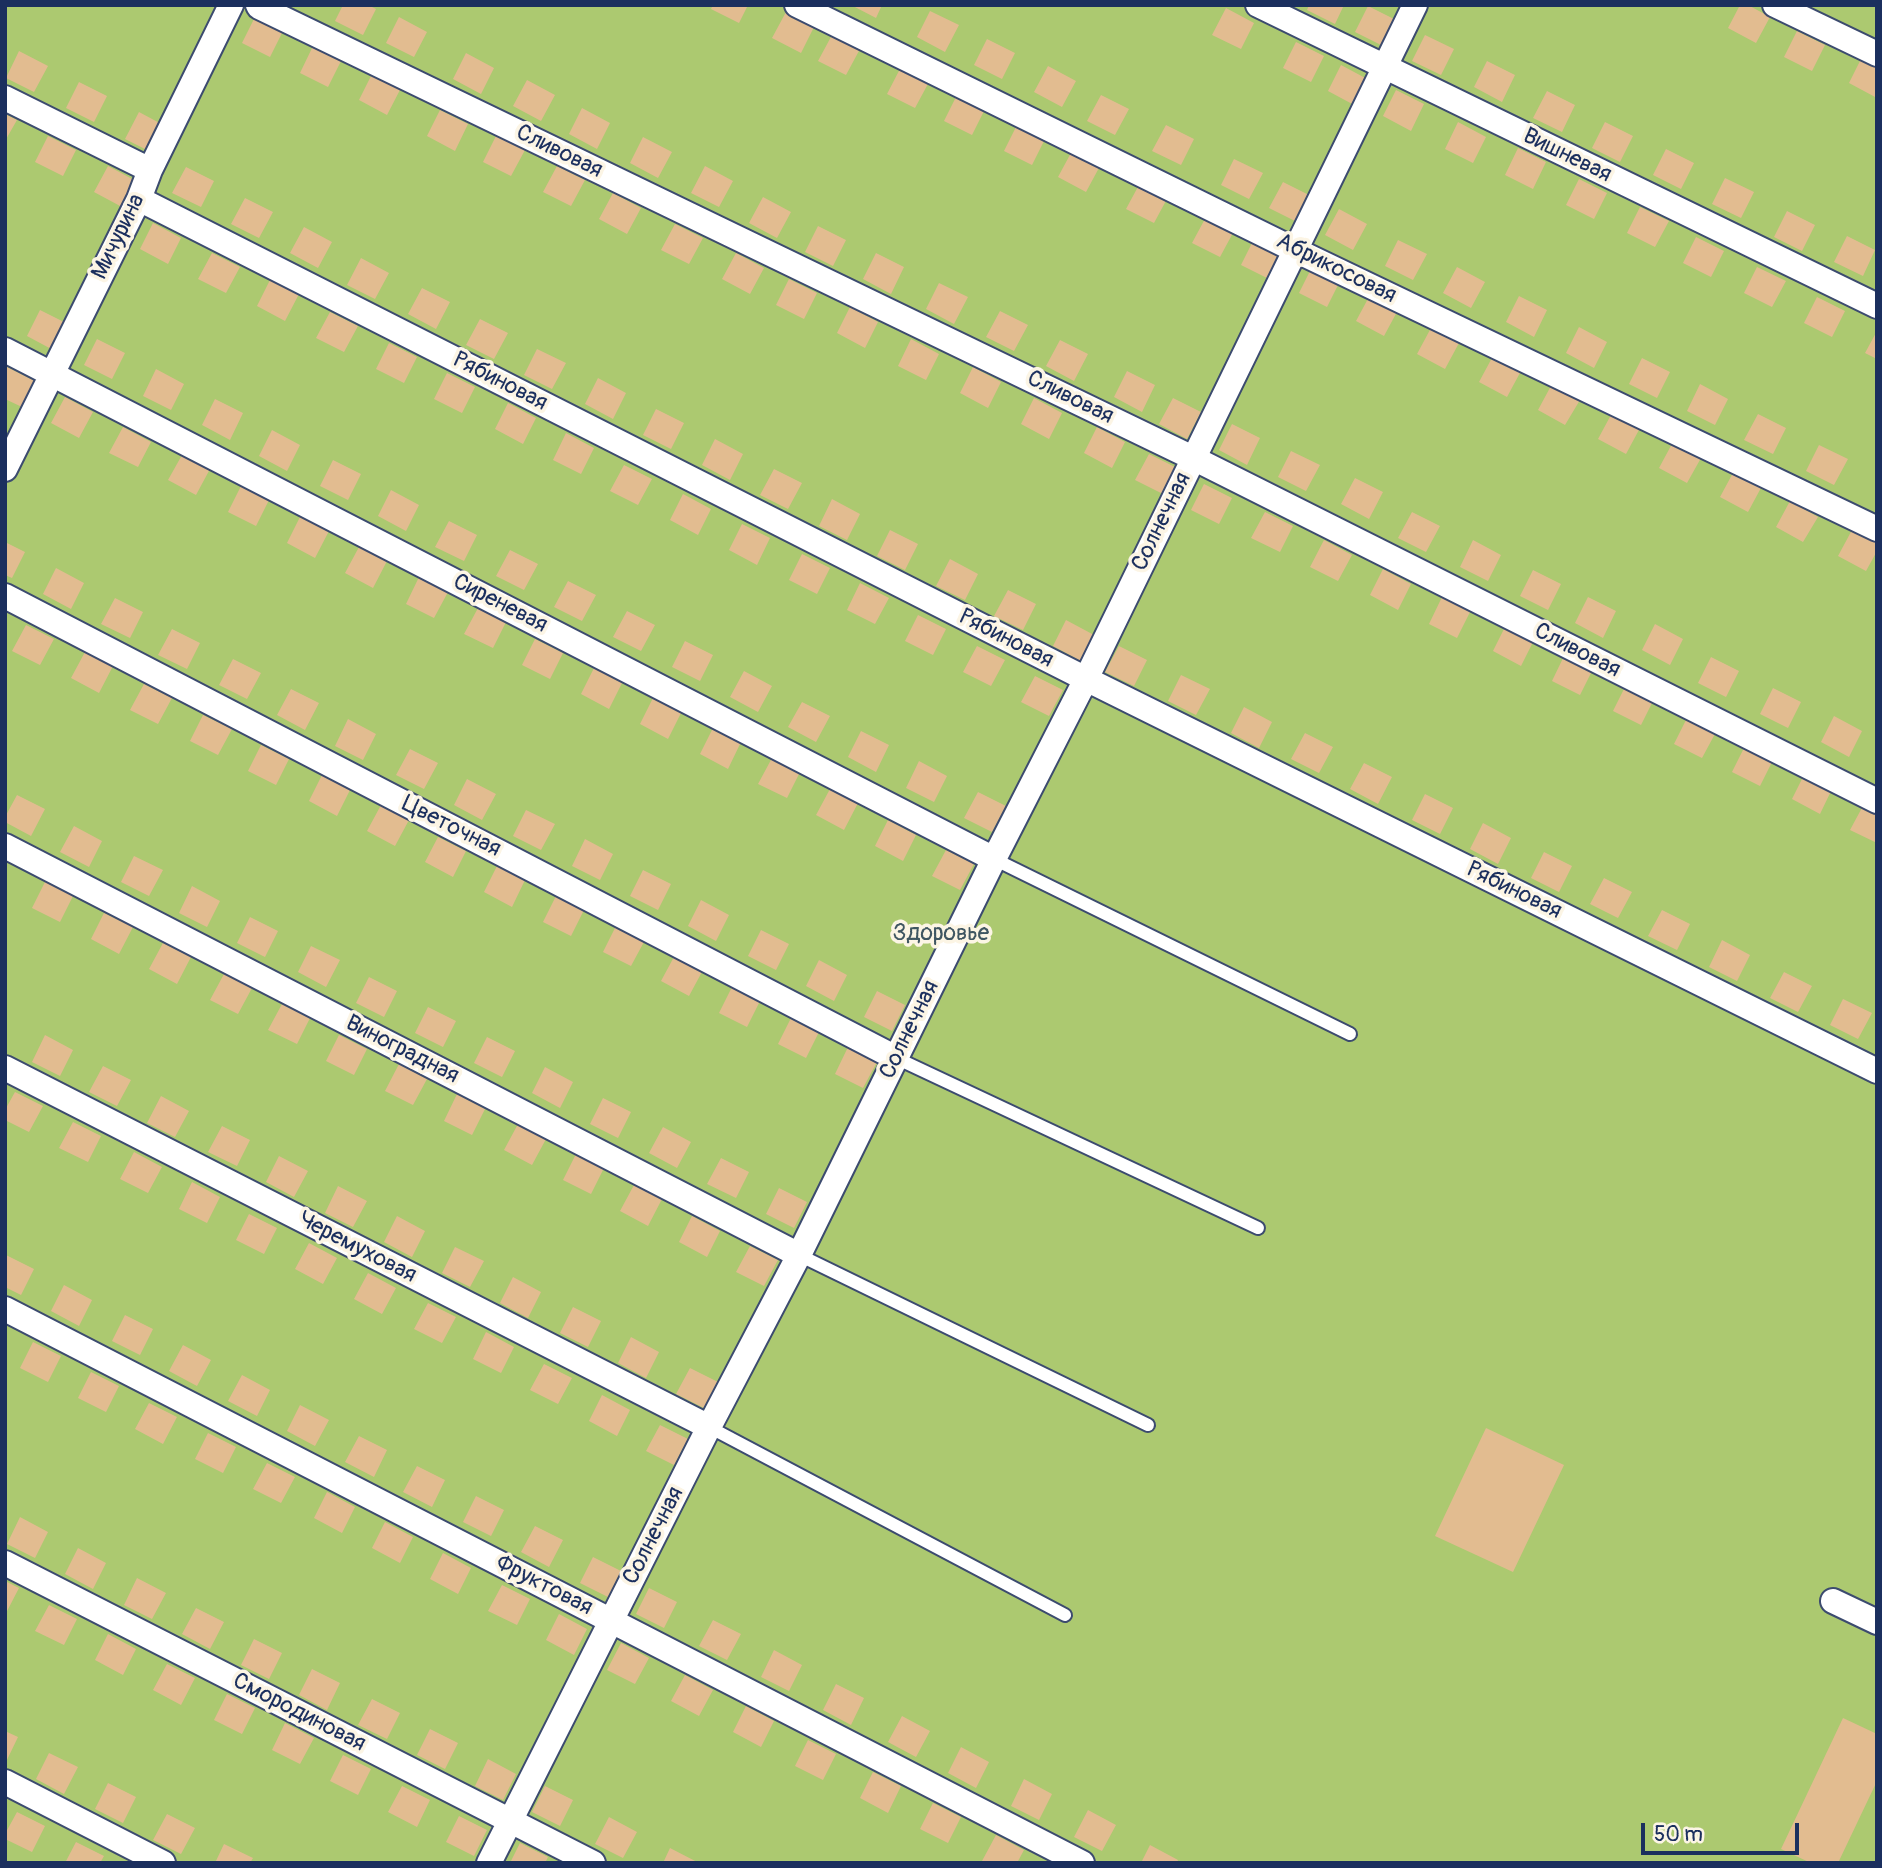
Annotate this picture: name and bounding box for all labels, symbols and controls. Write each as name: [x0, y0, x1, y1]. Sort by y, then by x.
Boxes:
street label: Сливовая: [511, 119, 607, 185]
street label: Вишневая: [1518, 123, 1616, 189]
street label: Мичурина: [87, 190, 151, 284]
street label: Абрикосовая: [1271, 228, 1401, 310]
street label: Рябиновая: [448, 346, 552, 418]
street label: Сливовая: [1022, 365, 1118, 431]
street label: Солнечная: [1126, 468, 1198, 576]
street label: Сиреневая: [448, 568, 552, 640]
street label: Рябиновая: [954, 603, 1058, 675]
street label: Сливовая: [1529, 618, 1625, 684]
street label: Цветочная: [397, 790, 505, 864]
street label: Рябиновая: [1462, 856, 1566, 926]
park label: Здоровье: [893, 920, 989, 948]
street label: Солнечная: [874, 976, 946, 1084]
street label: Виноградная: [341, 1010, 463, 1090]
street label: Черемуховая: [293, 1206, 421, 1290]
street label: Солнечная: [618, 1482, 690, 1590]
street label: Фруктовая: [491, 1550, 597, 1622]
street label: Смородиновая: [228, 1668, 370, 1758]
scale bar: [1644, 1808, 1801, 1852]
text: 50 m: [1654, 1821, 1703, 1848]

